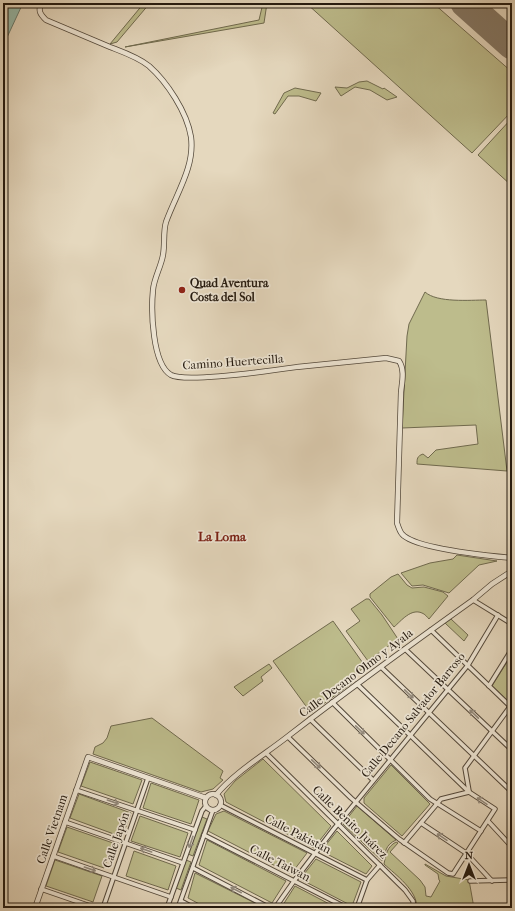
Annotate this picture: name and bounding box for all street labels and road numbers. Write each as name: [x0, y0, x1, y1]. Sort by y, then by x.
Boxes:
street label: Camino Huertecilla: [182, 351, 284, 373]
street label: Calle Decano Olmo y Ayala: [296, 625, 416, 720]
street label: Calle Decano Salvador Barroso: [358, 650, 468, 780]
street label: Calle Benito Juárez: [310, 783, 391, 862]
street label: Calle Vietnam: [34, 792, 70, 866]
street label: Calle Japón: [100, 810, 132, 870]
street label: Calle Pakistán: [263, 811, 333, 857]
street label: Calle Taiwan: [247, 842, 313, 884]

